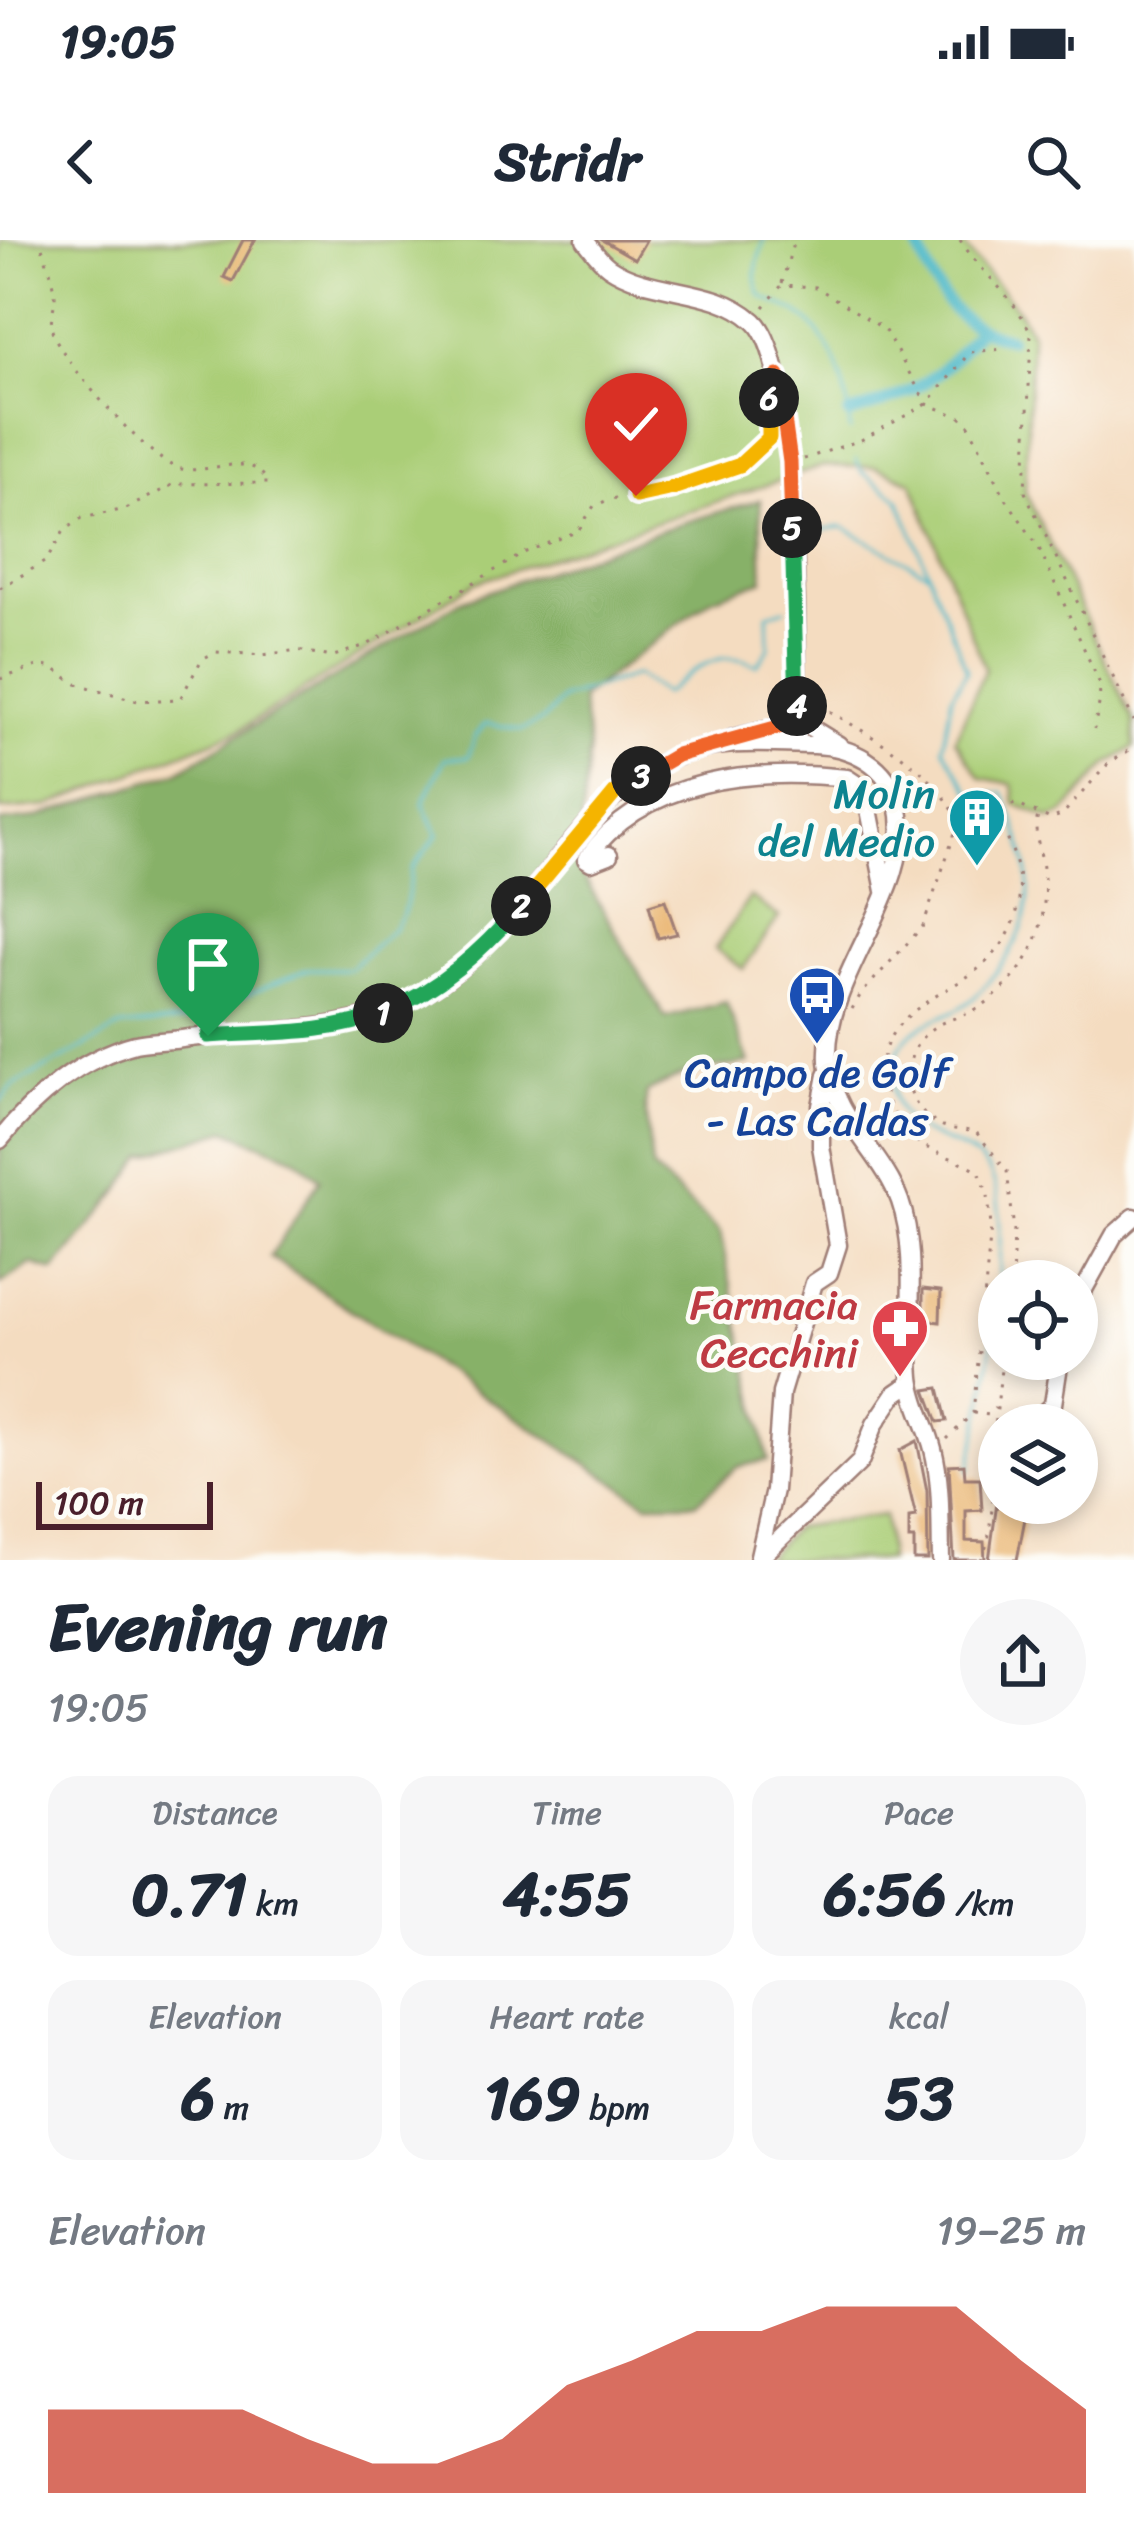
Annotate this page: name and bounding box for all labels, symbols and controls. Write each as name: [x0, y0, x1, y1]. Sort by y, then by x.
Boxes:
text: 19:05: [60, 2, 176, 82]
text: Stridr: [494, 114, 640, 210]
icon: back: [48, 129, 114, 195]
icon: search: [1020, 129, 1086, 195]
pin: 6: [739, 368, 799, 428]
text: 6: [760, 369, 778, 427]
pin: [585, 373, 687, 496]
icon: check: [603, 391, 669, 457]
pin: 5: [762, 498, 822, 558]
text: 5: [782, 499, 802, 557]
pin: 4: [767, 676, 827, 736]
text: 4: [787, 677, 807, 735]
pin: 3: [611, 746, 671, 806]
text: 3: [632, 747, 650, 805]
place label: Molin del Medio: [757, 757, 935, 879]
building icon: Molin del Medio: [946, 786, 1008, 868]
pin: 2: [491, 876, 551, 936]
text: 2: [511, 877, 531, 935]
pin: [157, 913, 259, 1036]
icon: arrive: [175, 931, 241, 997]
bus stop icon: Campo de Golf - Las Caldas: [786, 964, 848, 1046]
pin: 1: [353, 983, 413, 1043]
text: 1: [376, 984, 390, 1042]
place label: Campo de Golf - Las Caldas: [685, 1036, 954, 1158]
map controls: [978, 1260, 1098, 1524]
button: locate: [978, 1260, 1098, 1380]
place label: Farmacia Cecchini: [690, 1268, 859, 1390]
pharmacy icon: Farmacia Cecchini: [869, 1297, 931, 1379]
button: layers: [978, 1404, 1098, 1524]
text: 100 m: [54, 1474, 144, 1532]
scale bar: [36, 1476, 213, 1529]
text: Evening run: [48, 1569, 388, 1686]
button: share: [960, 1599, 1086, 1725]
text: 19:05: [48, 1673, 149, 1742]
text: Distance: [152, 1784, 278, 1842]
text: Time: [532, 1784, 602, 1842]
text: Pace: [884, 1784, 954, 1842]
text: 0.71: [131, 1842, 247, 1948]
text: 4:55: [503, 1842, 631, 1948]
text: 6:56: [824, 1842, 947, 1948]
text: km: [247, 1875, 299, 1933]
text: /km: [947, 1875, 1014, 1933]
text: Elevation: [148, 1988, 282, 2046]
text: Heart rate: [490, 1988, 644, 2046]
text: kcal: [889, 1988, 949, 2046]
text: 6: [181, 2046, 215, 2152]
text: 169: [484, 2046, 581, 2152]
text: 53: [884, 2046, 954, 2152]
text: m: [215, 2079, 249, 2137]
text: bpm: [581, 2079, 650, 2137]
text: Elevation: [48, 2196, 206, 2265]
text: 19–25 m: [937, 2196, 1086, 2265]

